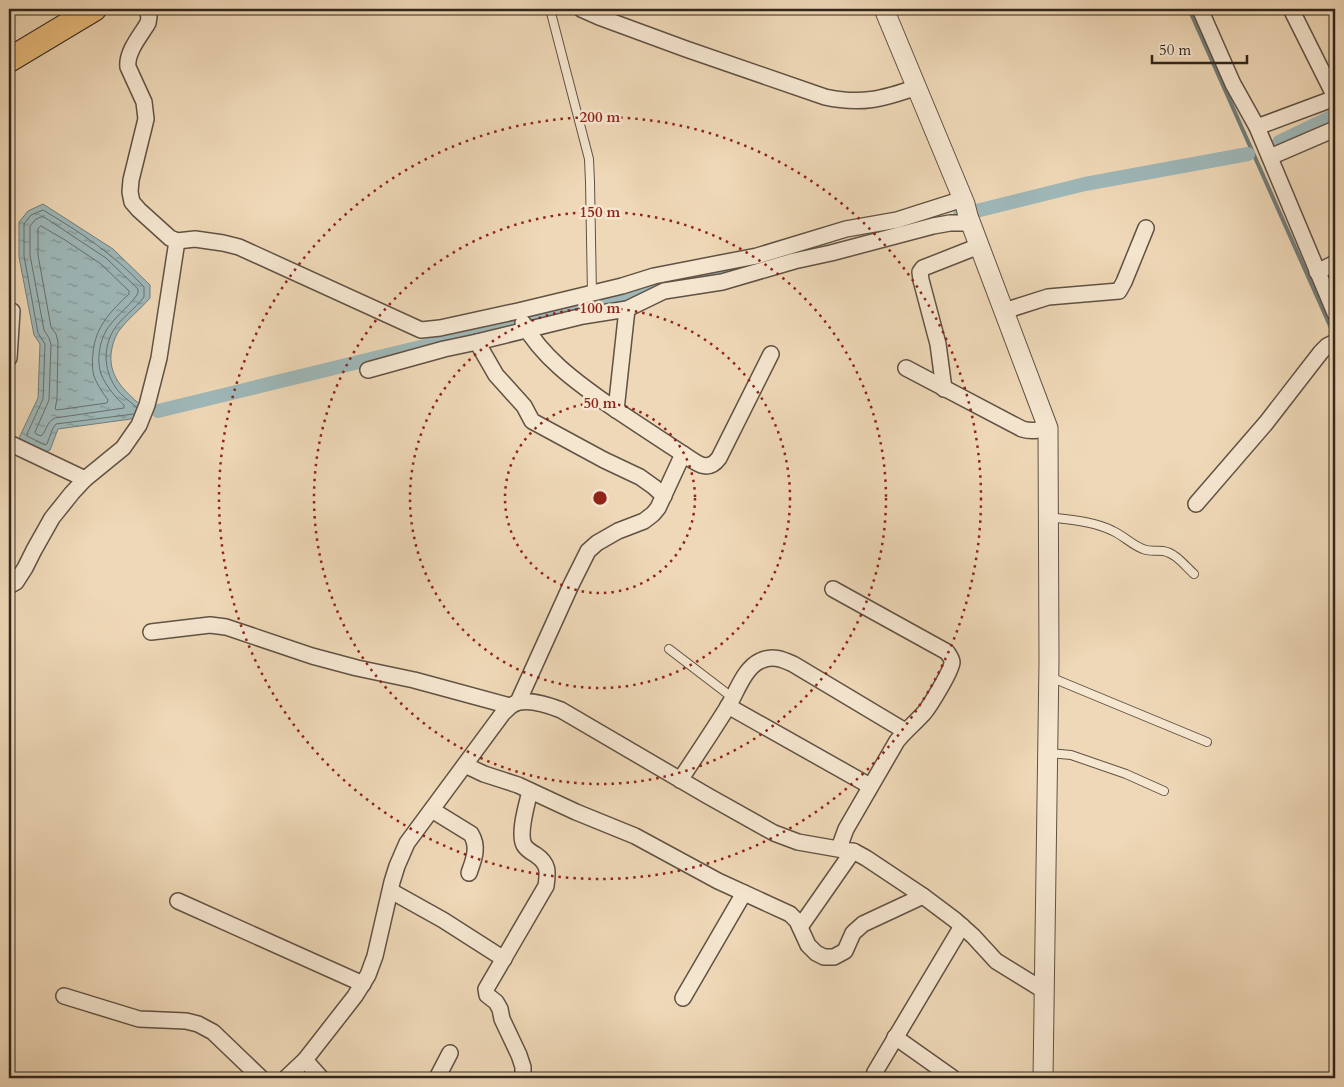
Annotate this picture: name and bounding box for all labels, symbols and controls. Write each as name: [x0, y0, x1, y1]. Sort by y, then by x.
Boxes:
scale bar: [1152, 32, 1246, 64]
text: 50 m: [1159, 40, 1191, 60]
text: 200 m: [580, 107, 621, 127]
text: 150 m: [580, 202, 621, 222]
text: 100 m: [580, 298, 621, 318]
text: 50 m: [583, 393, 617, 413]
centre of rings: [591, 489, 609, 507]

